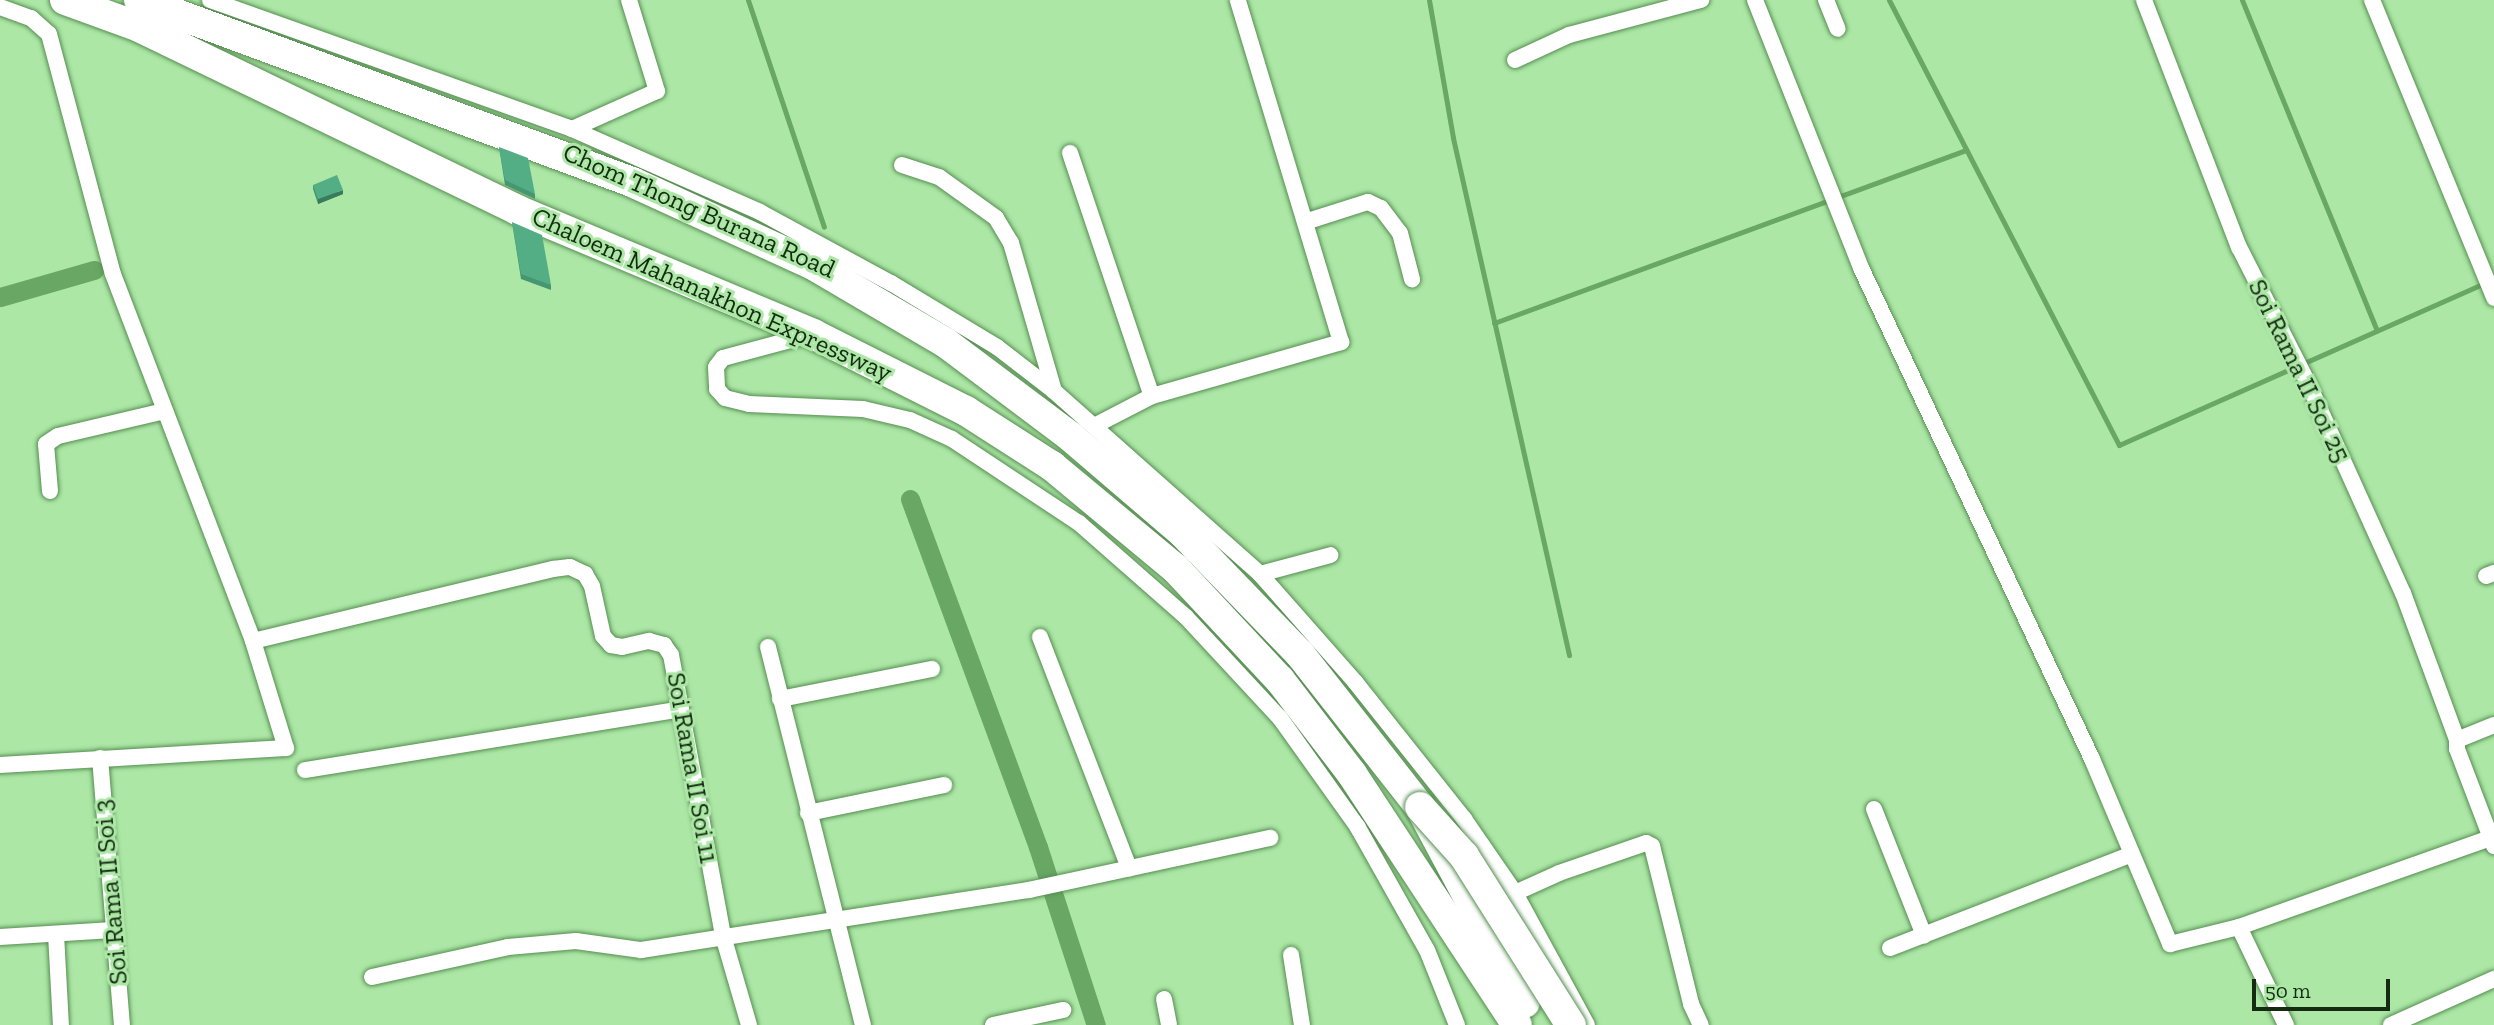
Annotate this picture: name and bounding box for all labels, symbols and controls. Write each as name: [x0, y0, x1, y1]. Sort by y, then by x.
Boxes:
street label: Chom Thong Burana Road: [558, 137, 840, 285]
street label: Chaloem Mahanakhon Expressway: [527, 201, 897, 389]
street label: Soi Rama II Soi 25: [2241, 274, 2357, 468]
street label: Soi Rama II Soi 11: [660, 670, 724, 866]
street label: Soi Rama II Soi 3: [87, 798, 135, 986]
scale bar: [2256, 965, 2394, 1009]
text: 50 m: [2265, 978, 2311, 1003]

